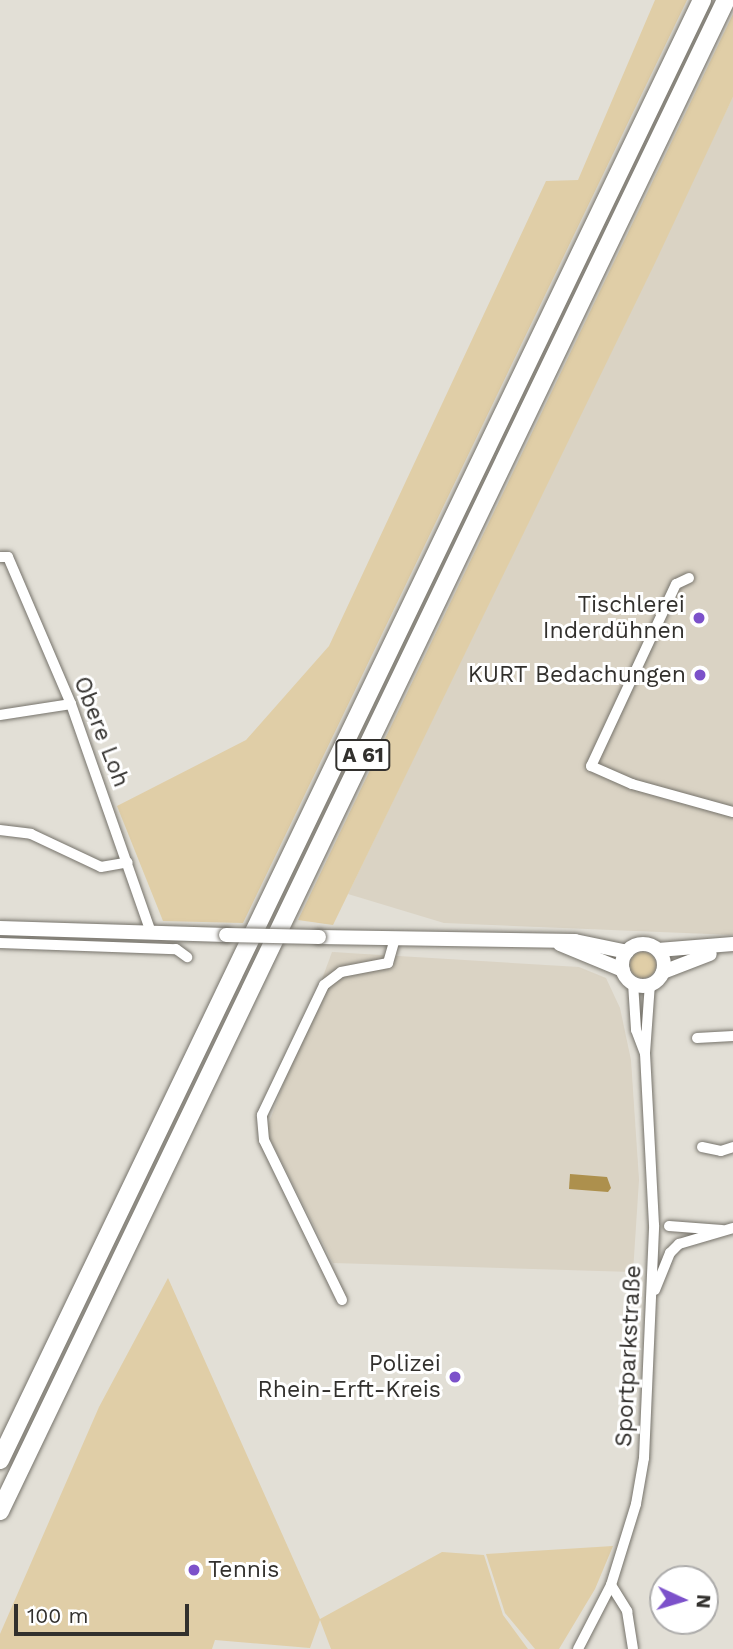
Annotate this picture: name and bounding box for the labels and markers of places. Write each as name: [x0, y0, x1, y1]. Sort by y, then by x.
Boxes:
place label: Tischlerei Inderdühnen: [543, 591, 685, 645]
marker: Tischlerei Inderdühnen: [691, 610, 707, 626]
place label: KURT Bedachungen: [467, 661, 686, 689]
marker: KURT Bedachungen: [692, 667, 708, 683]
place label: Polizei Rhein-Erft-Kreis: [258, 1350, 441, 1404]
marker: Polizei Rhein-Erft-Kreis: [447, 1369, 463, 1385]
place label: Tennis: [208, 1556, 279, 1584]
marker: Tennis: [186, 1562, 202, 1578]

